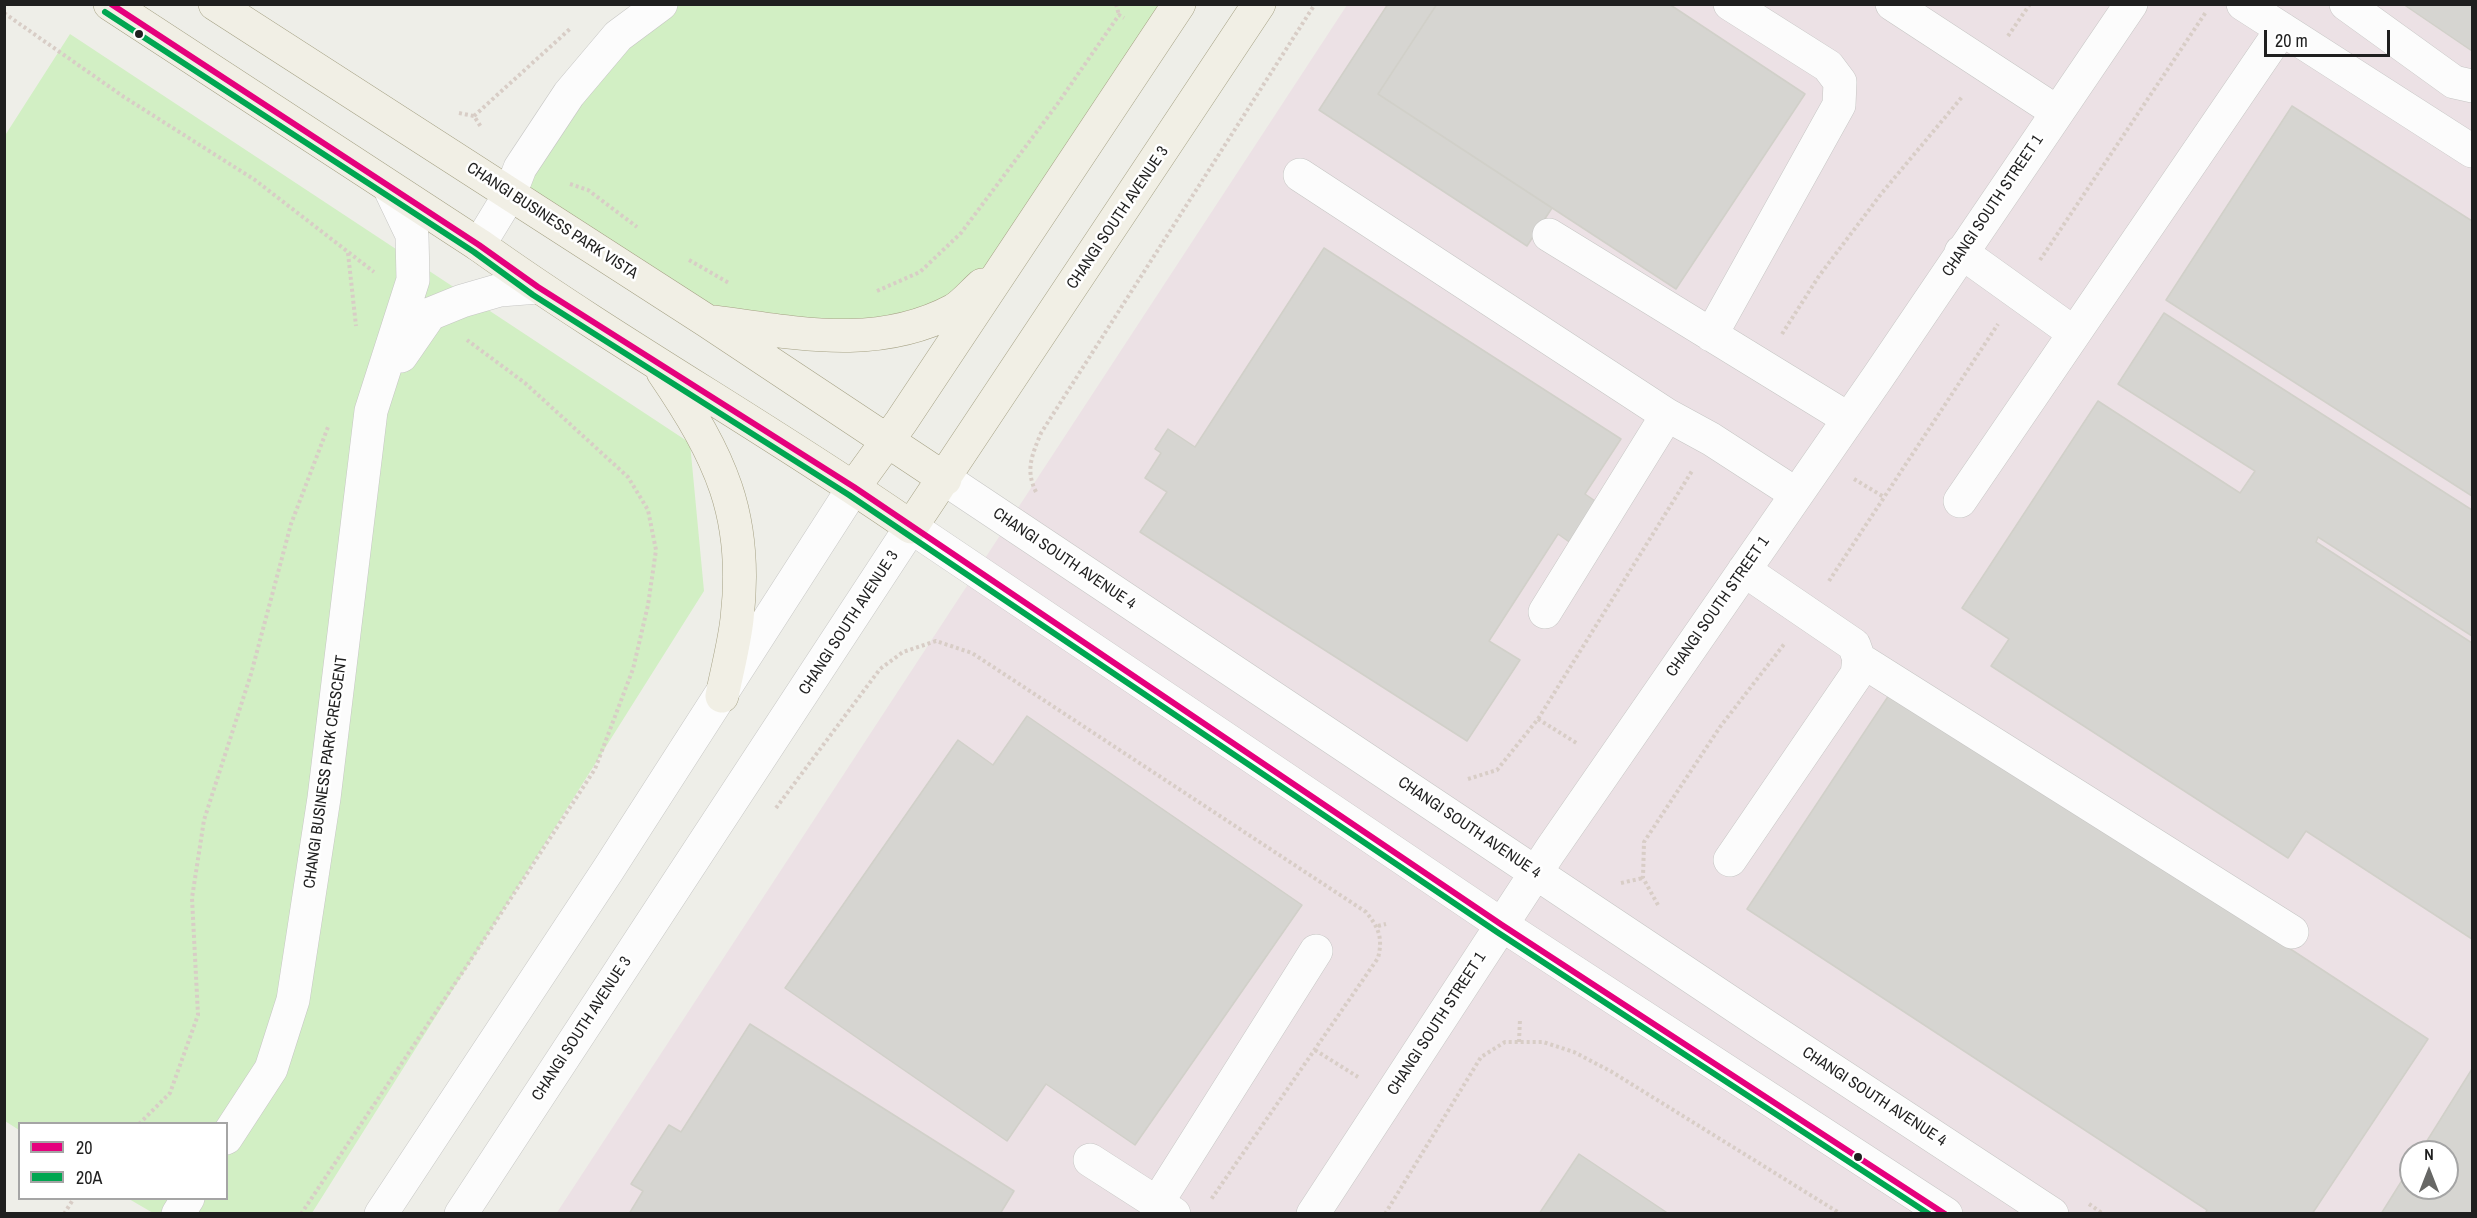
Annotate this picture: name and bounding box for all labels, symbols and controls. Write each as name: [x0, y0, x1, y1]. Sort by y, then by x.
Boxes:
scale bar: [2267, 18, 2393, 56]
unlabelled marker: [133, 28, 145, 40]
text: 20 m: [2275, 28, 2308, 53]
street label: CHANGI SOUTH STREET 1: [1938, 131, 2048, 281]
street label: CHANGI SOUTH AVENUE 3: [1063, 143, 1173, 293]
street label: CHANGI BUSINESS PARK VISTA: [463, 158, 641, 284]
street label: CHANGI SOUTH AVENUE 4: [989, 504, 1139, 614]
street label: CHANGI SOUTH STREET 1: [1662, 533, 1774, 681]
street label: CHANGI SOUTH AVENUE 3: [795, 547, 903, 699]
street label: CHANGI BUSINESS PARK CRESCENT: [300, 654, 352, 890]
street label: CHANGI SOUTH AVENUE 4: [1394, 773, 1544, 883]
street label: CHANGI SOUTH STREET 1: [1383, 949, 1491, 1099]
street label: CHANGI SOUTH AVENUE 3: [528, 953, 636, 1105]
street label: CHANGI SOUTH AVENUE 4: [1798, 1043, 1950, 1151]
legend: [18, 1122, 228, 1200]
text: 20: [76, 1135, 92, 1160]
north arrow: [2399, 1140, 2459, 1200]
text: N: [2424, 1143, 2434, 1165]
unlabelled marker: [1852, 1151, 1864, 1163]
text: 20A: [76, 1165, 102, 1190]

